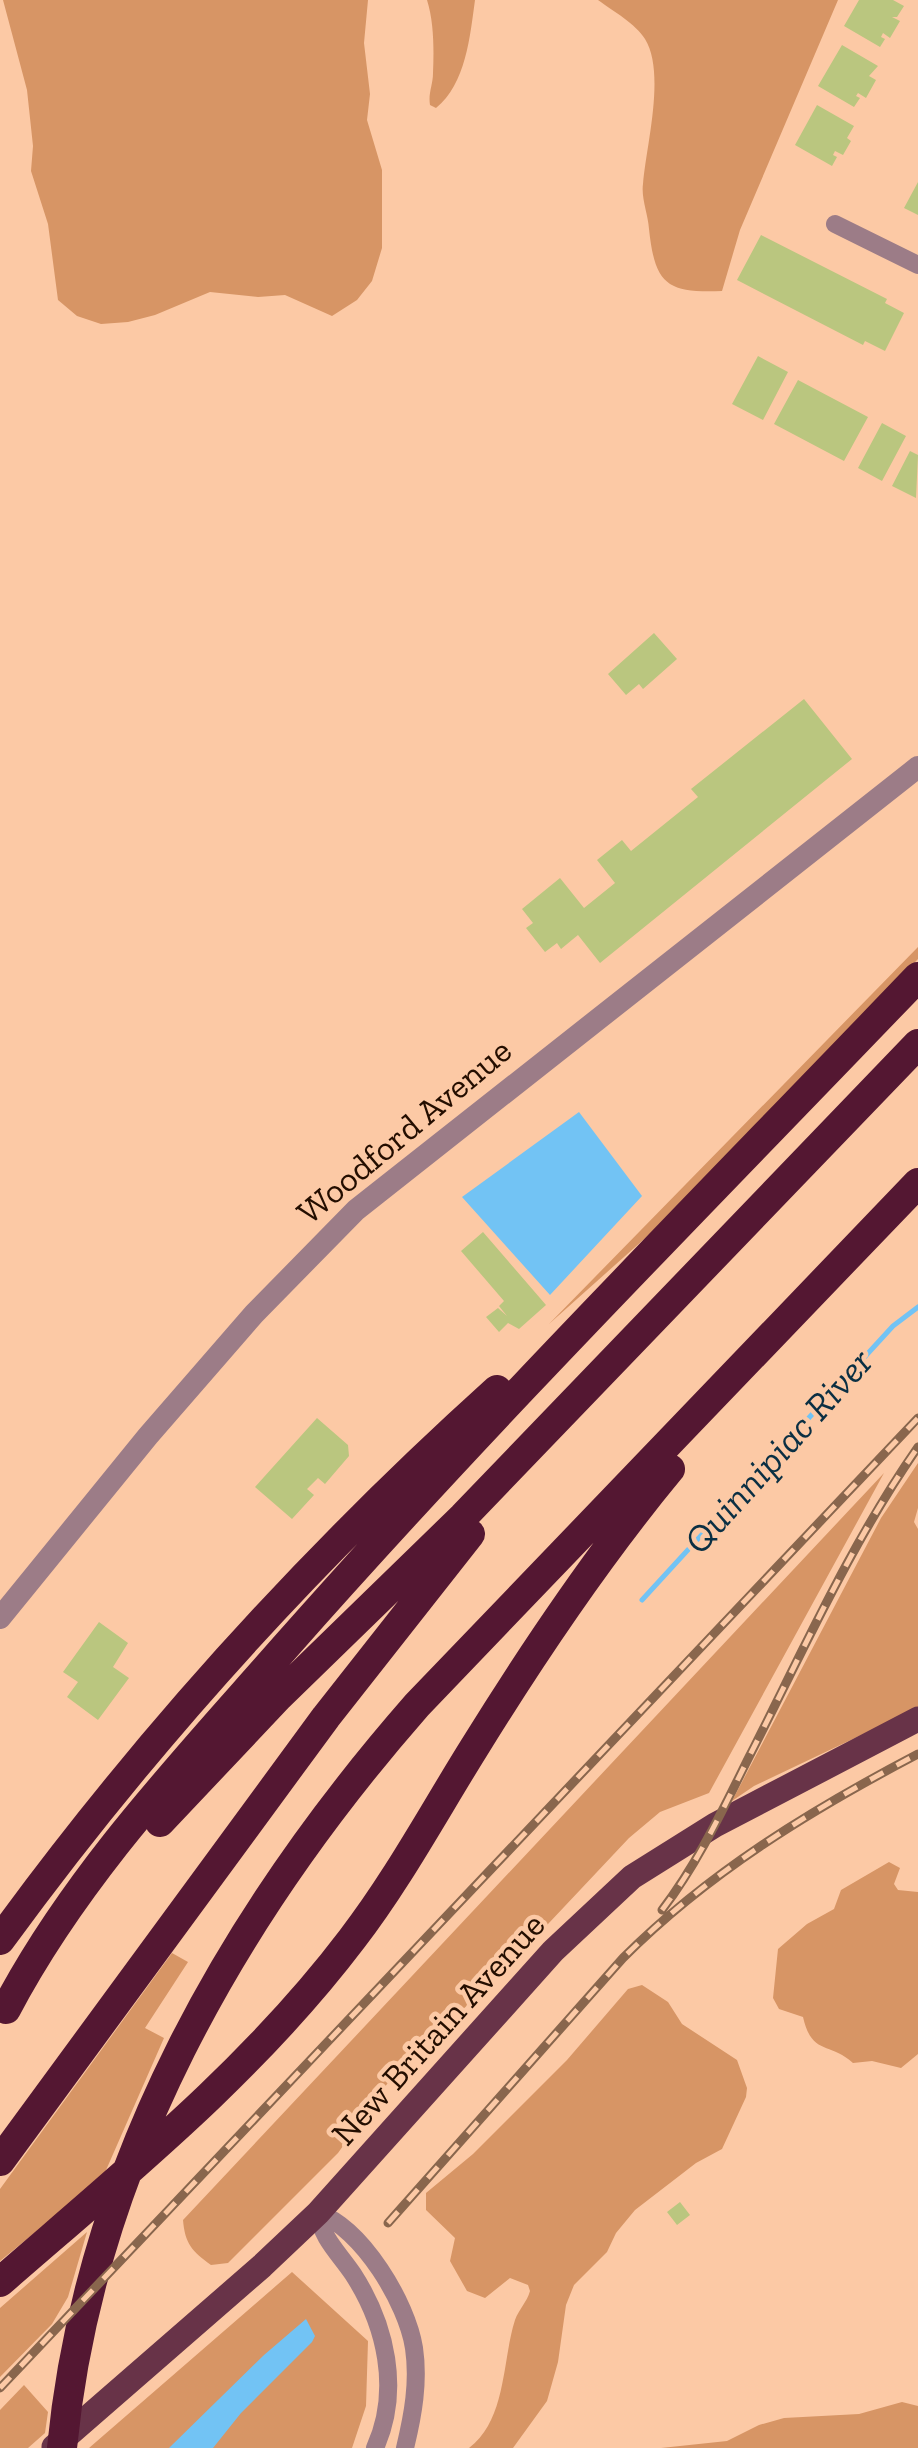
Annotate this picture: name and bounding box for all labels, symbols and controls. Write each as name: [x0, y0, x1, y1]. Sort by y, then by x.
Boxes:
street label: Woodford Avenue: [288, 1029, 520, 1233]
water label: Quinnipiac River: [674, 1338, 883, 1563]
street label: New Britain Avenue: [323, 1904, 553, 2154]

